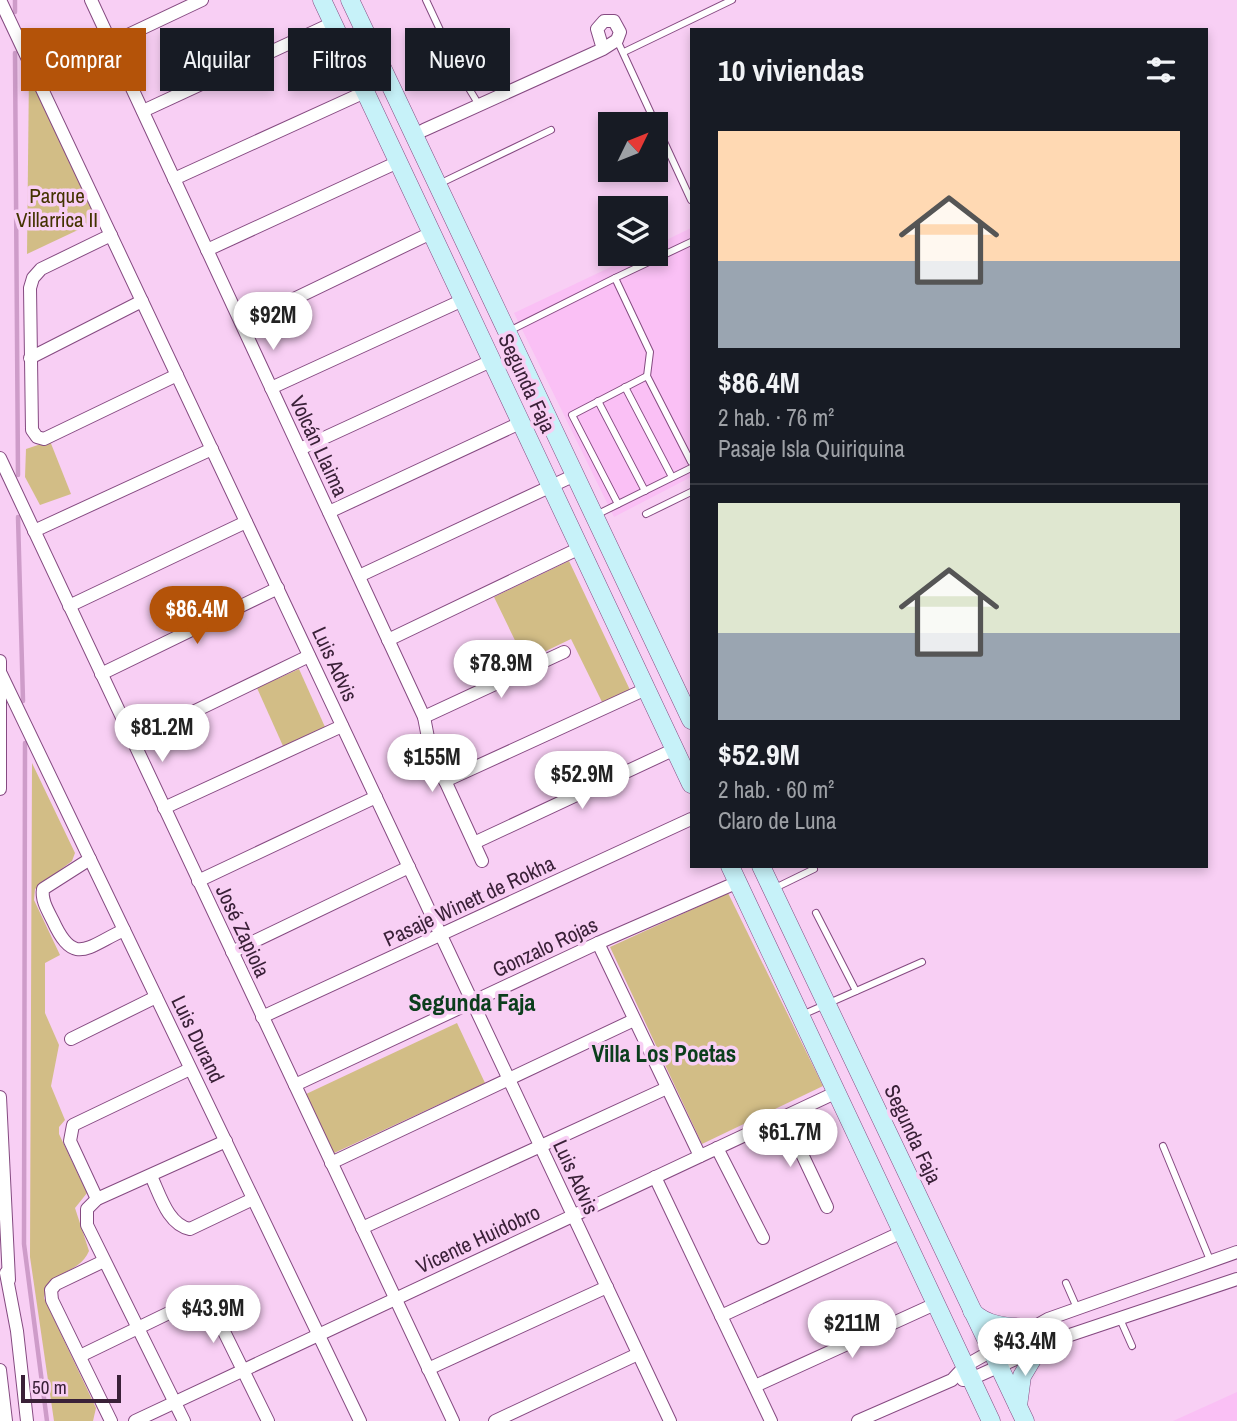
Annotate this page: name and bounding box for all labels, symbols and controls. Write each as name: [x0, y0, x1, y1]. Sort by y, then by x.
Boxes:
chip: Comprar: [21, 28, 146, 91]
chip: Alquilar: [160, 28, 274, 91]
chip: Filtros: [288, 28, 391, 91]
chip: Nuevo: [405, 28, 510, 91]
text: 10 viviendas: [718, 50, 864, 90]
icon: filters: [1142, 51, 1180, 89]
north arrow: [598, 112, 668, 182]
map controls: [598, 112, 668, 266]
icon: home: [886, 177, 1012, 303]
park label: Parque Villarrica II: [16, 181, 98, 234]
button: layers: [598, 196, 668, 266]
pin: $92M: [232, 292, 314, 352]
text: $92M: [249, 299, 297, 330]
street label: Segunda Faja: [491, 329, 563, 438]
text: $86.4M: [718, 362, 800, 402]
street label: Volcán Llaima: [283, 391, 355, 502]
text: 2 hab. · 76 m²: [718, 402, 834, 433]
text: Pasaje Isla Quiriquina: [718, 433, 905, 464]
icon: home: [886, 549, 1012, 675]
pin: $86.4M: [140, 586, 254, 646]
text: $86.4M: [166, 593, 228, 624]
street label: Luis Advis: [305, 622, 365, 706]
pin: $78.9M: [444, 640, 558, 700]
text: $78.9M: [470, 647, 532, 678]
pin: $81.2M: [105, 704, 219, 764]
text: $81.2M: [131, 711, 193, 742]
pin: $155M: [383, 734, 481, 794]
text: $52.9M: [718, 734, 800, 774]
text: $155M: [403, 741, 461, 772]
pin: $52.9M: [525, 752, 639, 811]
text: $52.9M: [551, 758, 613, 789]
text: 2 hab. · 60 m²: [718, 774, 834, 805]
text: Claro de Luna: [718, 805, 836, 836]
street label: Pasaje Winett de Rokha: [379, 848, 560, 953]
street label: José Zapiola: [209, 880, 277, 982]
street label: Gonzalo Rojas: [488, 910, 602, 984]
district label: Segunda Faja: [408, 986, 536, 1018]
street label: Luis Durand: [164, 990, 232, 1088]
district label: Villa Los Poetas: [592, 1038, 736, 1069]
street label: Segunda Faja: [877, 1080, 949, 1189]
pin: $61.7M: [733, 1110, 847, 1169]
text: $61.7M: [759, 1116, 821, 1147]
street label: Luis Advis: [546, 1135, 606, 1219]
street label: Vicente Huidobro: [411, 1198, 545, 1280]
pin: $43.9M: [156, 1286, 270, 1345]
text: $43.9M: [182, 1292, 244, 1323]
pin: $211M: [803, 1300, 901, 1360]
text: $211M: [824, 1307, 880, 1338]
pin: $43.4M: [968, 1318, 1082, 1378]
text: $43.4M: [994, 1325, 1056, 1356]
scale bar: [21, 1372, 121, 1404]
text: 50 m: [32, 1374, 67, 1400]

